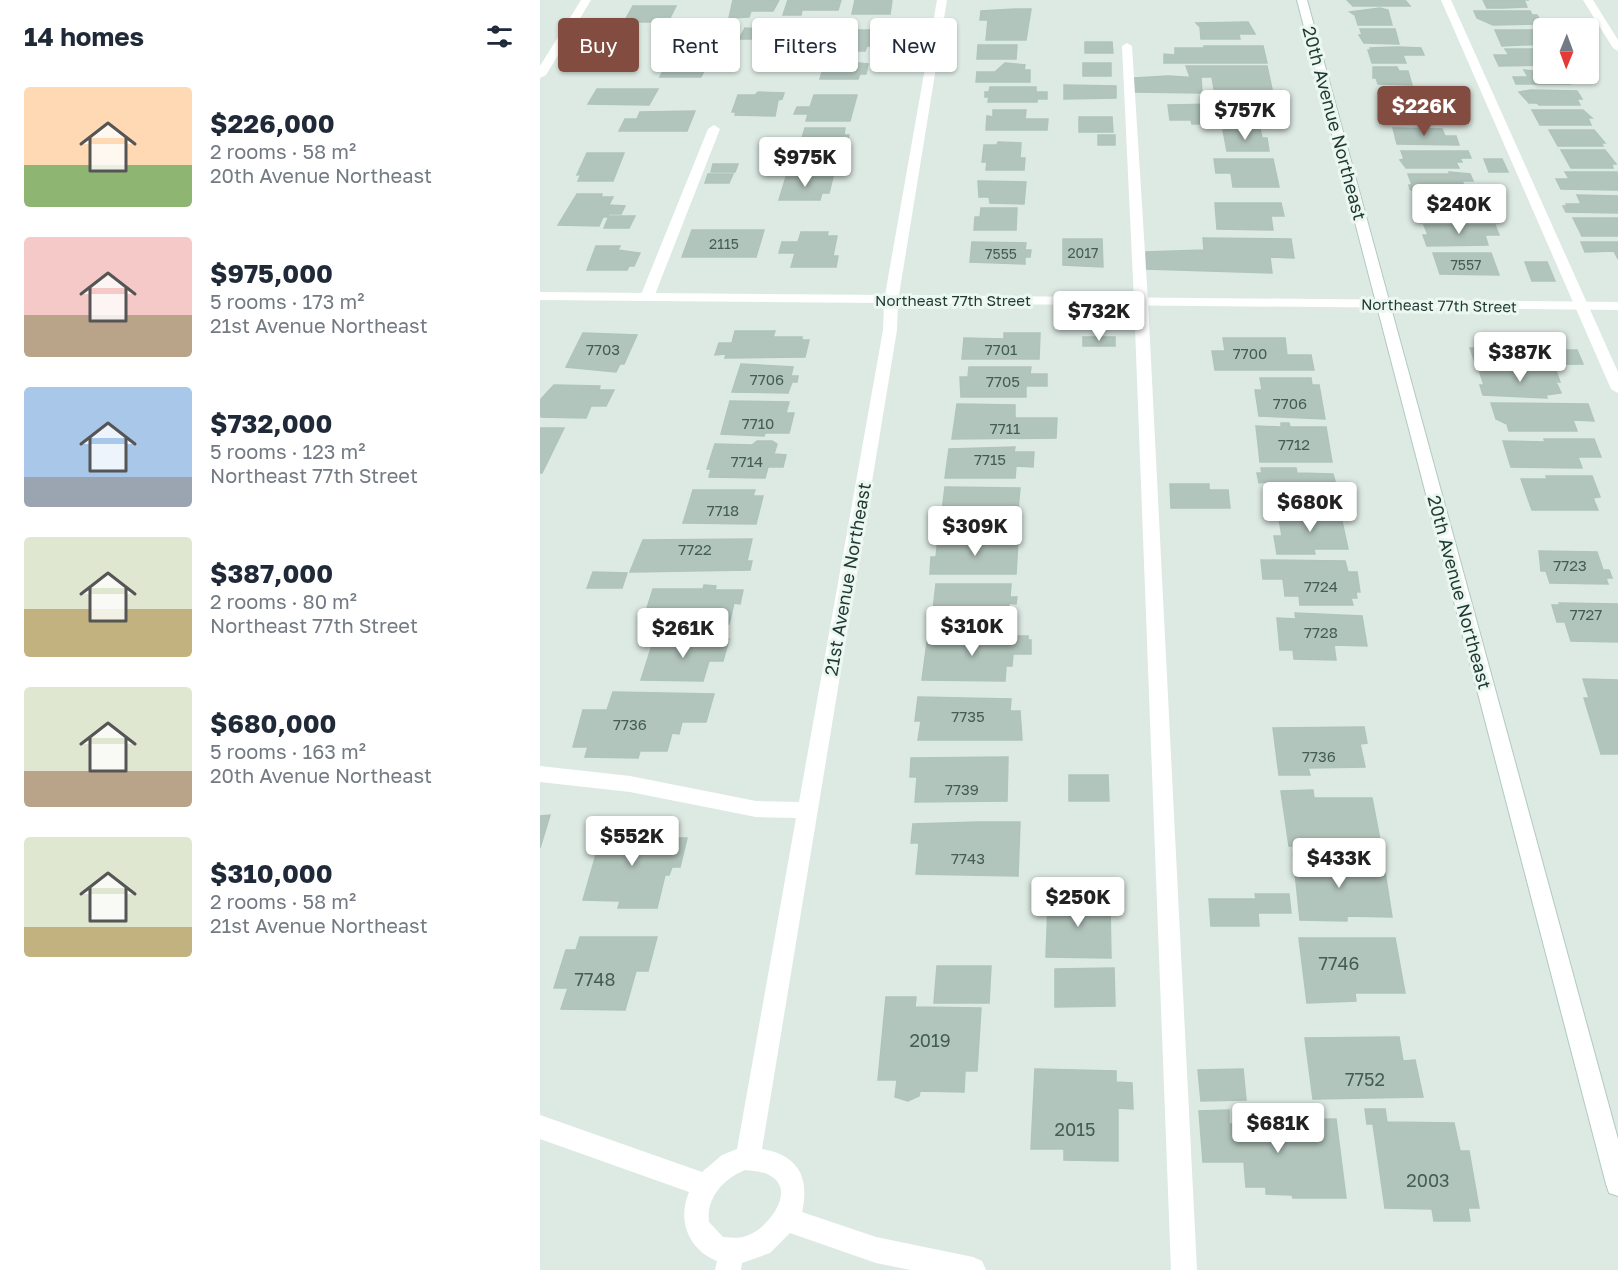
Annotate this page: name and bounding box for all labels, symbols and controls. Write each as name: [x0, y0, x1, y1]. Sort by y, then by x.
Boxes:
chip: Buy: [558, 18, 639, 72]
chip: Rent: [651, 18, 740, 72]
chip: Filters: [752, 18, 858, 72]
chip: New: [870, 18, 957, 72]
north arrow: [1533, 18, 1599, 84]
map controls: [1533, 18, 1599, 84]
icon: filters: [483, 20, 516, 53]
text: 14 homes: [24, 21, 144, 52]
street label: 20th Avenue Northeast: [1299, 24, 1371, 222]
pin: $226K: [1382, 86, 1466, 137]
pin: $757K: [1203, 90, 1287, 141]
text: $226K: [1392, 93, 1457, 117]
text: $757K: [1214, 97, 1276, 121]
text: $226,000: [210, 108, 335, 139]
icon: home: [72, 111, 144, 183]
pin: $975K: [763, 137, 847, 188]
text: 2 rooms · 58 m²: [210, 139, 356, 163]
text: $975K: [773, 144, 837, 168]
text: 20th Avenue Northeast: [210, 163, 432, 187]
pin: $240K: [1417, 184, 1501, 235]
text: $240K: [1426, 191, 1492, 215]
house number: 2115: [709, 235, 739, 252]
house number: 2017: [1067, 244, 1099, 261]
house number: 7555: [985, 245, 1017, 262]
house number: 7557: [1450, 256, 1482, 273]
text: $975,000: [210, 258, 333, 289]
icon: home: [72, 261, 144, 333]
text: 5 rooms · 173 m²: [210, 289, 364, 313]
street label: Northeast 77th Street: [875, 291, 1031, 309]
pin: $732K: [1057, 291, 1141, 342]
street label: Northeast 77th Street: [1361, 295, 1517, 315]
text: $732K: [1067, 298, 1131, 322]
text: 21st Avenue Northeast: [210, 313, 428, 337]
pin: $387K: [1478, 332, 1562, 383]
text: $387K: [1488, 339, 1552, 363]
house number: 7703: [586, 340, 620, 358]
house number: 7701: [985, 340, 1017, 358]
house number: 7700: [1233, 344, 1267, 362]
house number: 7706: [750, 370, 784, 388]
house number: 7705: [986, 372, 1020, 390]
house number: 7706: [1273, 394, 1307, 412]
text: $732,000: [210, 408, 332, 439]
icon: home: [72, 411, 144, 483]
house number: 7710: [742, 414, 774, 432]
house number: 7711: [990, 419, 1020, 437]
house number: 7712: [1278, 435, 1310, 453]
text: 5 rooms · 123 m²: [210, 439, 365, 463]
house number: 7715: [974, 450, 1006, 468]
house number: 7714: [731, 452, 763, 470]
text: Northeast 77th Street: [210, 463, 418, 487]
street label: 21st Avenue Northeast: [819, 481, 875, 677]
pin: $680K: [1268, 482, 1352, 533]
text: $680K: [1277, 489, 1343, 513]
street label: 20th Avenue Northeast: [1424, 493, 1496, 691]
house number: 7718: [707, 501, 739, 519]
pin: $309K: [933, 506, 1017, 557]
text: $309K: [942, 513, 1008, 537]
house number: 7722: [678, 540, 712, 558]
house number: 7723: [1553, 556, 1587, 574]
text: $387,000: [210, 558, 333, 589]
icon: home: [72, 561, 144, 633]
house number: 7724: [1304, 577, 1338, 595]
text: 2 rooms · 80 m²: [210, 589, 357, 613]
house number: 7727: [1570, 605, 1602, 623]
pin: $310K: [930, 606, 1014, 657]
pin: $261K: [641, 608, 725, 659]
text: Northeast 77th Street: [210, 613, 418, 637]
text: $310K: [940, 613, 1004, 637]
text: $261K: [651, 615, 715, 639]
house number: 7728: [1304, 623, 1338, 641]
house number: 7735: [951, 707, 985, 725]
text: $680,000: [210, 708, 337, 739]
icon: home: [72, 711, 144, 783]
house number: 7736: [613, 715, 647, 733]
text: 5 rooms · 163 m²: [210, 739, 366, 763]
house number: 7736: [1302, 747, 1336, 765]
text: 20th Avenue Northeast: [210, 763, 432, 787]
house number: 7739: [945, 780, 979, 798]
pin: $552K: [590, 816, 674, 867]
text: $552K: [600, 823, 664, 847]
pin: $433K: [1297, 838, 1381, 889]
text: $433K: [1307, 845, 1371, 869]
house number: 7743: [951, 849, 985, 867]
text: $310,000: [210, 858, 333, 889]
icon: home: [72, 861, 144, 933]
pin: $250K: [1036, 877, 1120, 928]
text: $250K: [1045, 884, 1111, 908]
text: 2 rooms · 58 m²: [210, 889, 356, 913]
text: 21st Avenue Northeast: [210, 913, 428, 937]
house number: 7746: [1319, 952, 1359, 974]
house number: 7748: [574, 968, 616, 990]
house number: 2019: [909, 1029, 951, 1051]
house number: 7752: [1345, 1068, 1385, 1090]
pin: $681K: [1236, 1103, 1320, 1154]
text: $681K: [1246, 1110, 1310, 1134]
house number: 2015: [1055, 1118, 1095, 1140]
house number: 2003: [1406, 1169, 1450, 1191]

